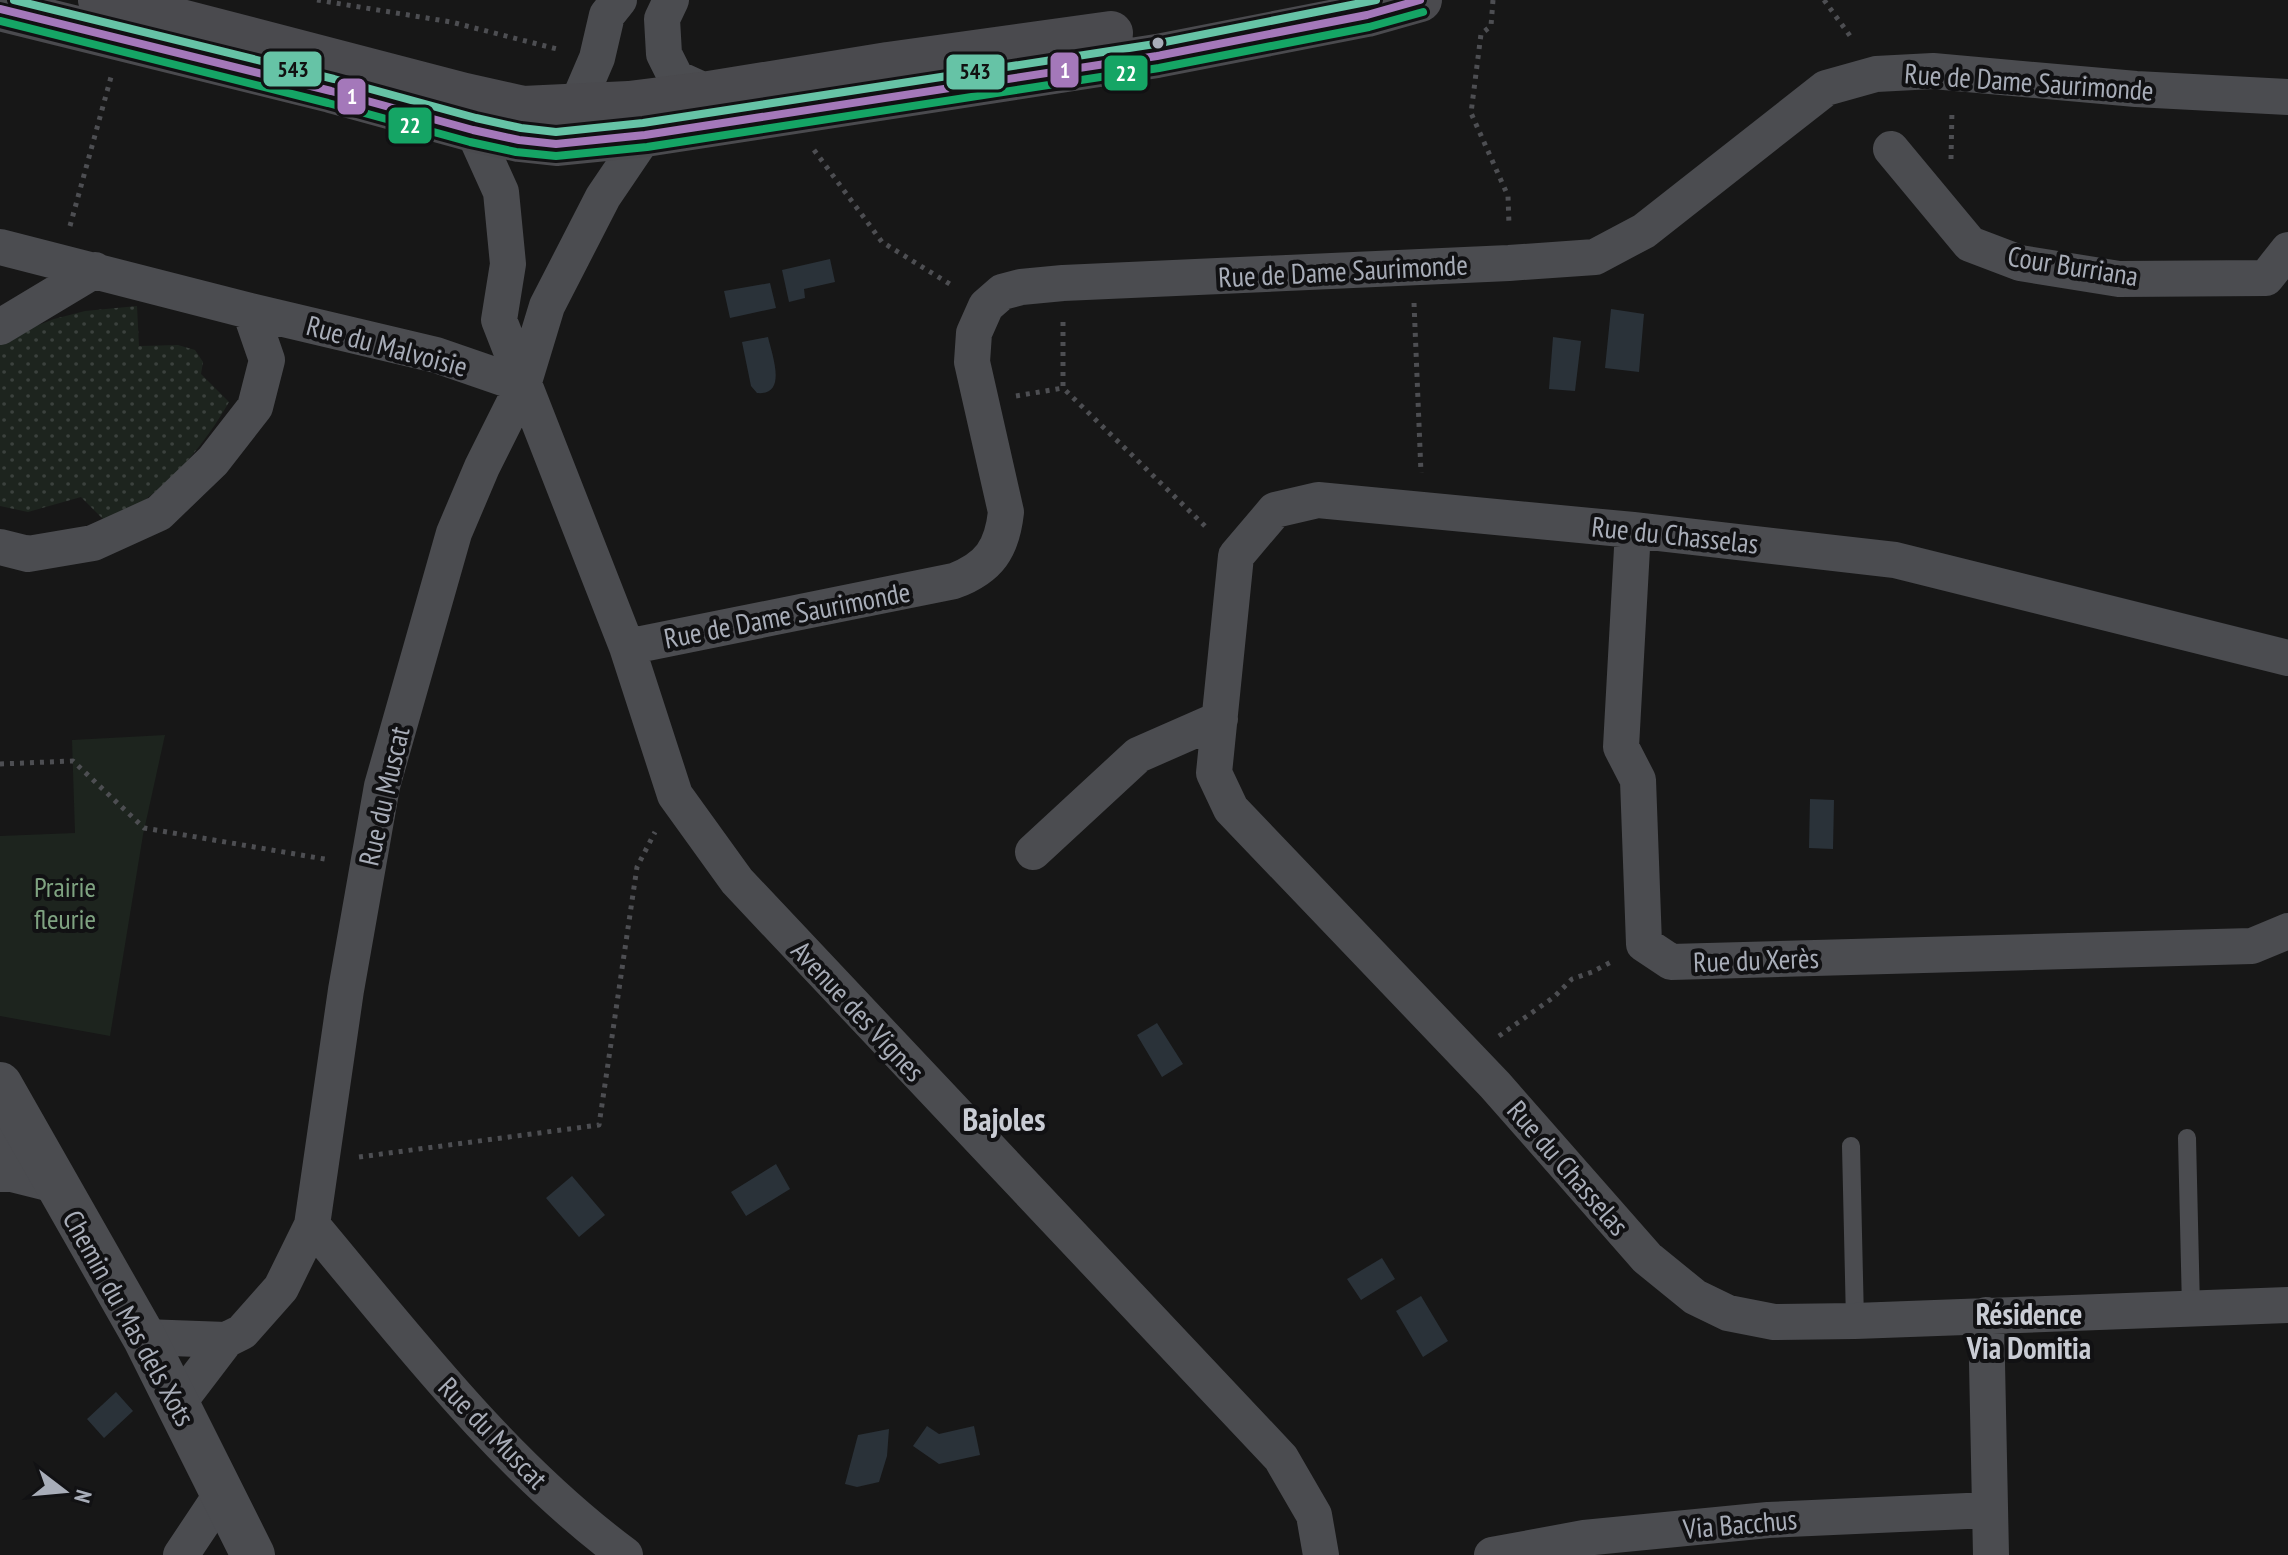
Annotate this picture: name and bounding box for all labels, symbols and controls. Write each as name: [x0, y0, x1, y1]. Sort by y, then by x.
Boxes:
unlabelled marker: [1150, 35, 1166, 51]
line badge: 543: [262, 50, 323, 88]
line badge: 1: [1049, 51, 1080, 89]
line badge: 543: [945, 53, 1006, 91]
line badge: 22: [1103, 54, 1149, 92]
street label: Rue de Dame Saurimonde: [1903, 54, 2155, 109]
text: 543: [277, 55, 309, 83]
text: 1: [1060, 56, 1070, 84]
text: 543: [959, 57, 991, 85]
text: 22: [1115, 59, 1137, 87]
line badge: 1: [336, 77, 367, 116]
text: 1: [347, 82, 357, 110]
line badge: 22: [387, 106, 433, 145]
text: 22: [399, 111, 421, 139]
street label: Cour Burriana: [2005, 237, 2141, 294]
street label: Rue de Dame Saurimonde: [1217, 245, 1469, 296]
street label: Rue du Malvoisie: [303, 306, 472, 385]
street label: Rue du Chasselas: [1590, 507, 1760, 562]
street label: Rue de Dame Saurimonde: [661, 573, 913, 656]
street label: Rue du Muscat: [350, 722, 418, 869]
park label: Prairie fleurie: [34, 868, 96, 937]
street label: Avenue des Vignes: [784, 932, 933, 1089]
street label: Rue du Xerès: [1692, 939, 1819, 980]
street label: Rue du Chasselas: [1500, 1092, 1637, 1243]
district label: Bajoles: [962, 1098, 1046, 1140]
street label: Chemin du Mas dels Xots: [55, 1203, 204, 1432]
district label: Résidence Via Domitia: [1966, 1294, 2091, 1367]
street label: Rue du Muscat: [431, 1369, 556, 1497]
north arrow: [24, 1451, 104, 1531]
text: N: [68, 1487, 98, 1506]
street label: Via Bacchus: [1681, 1500, 1798, 1547]

